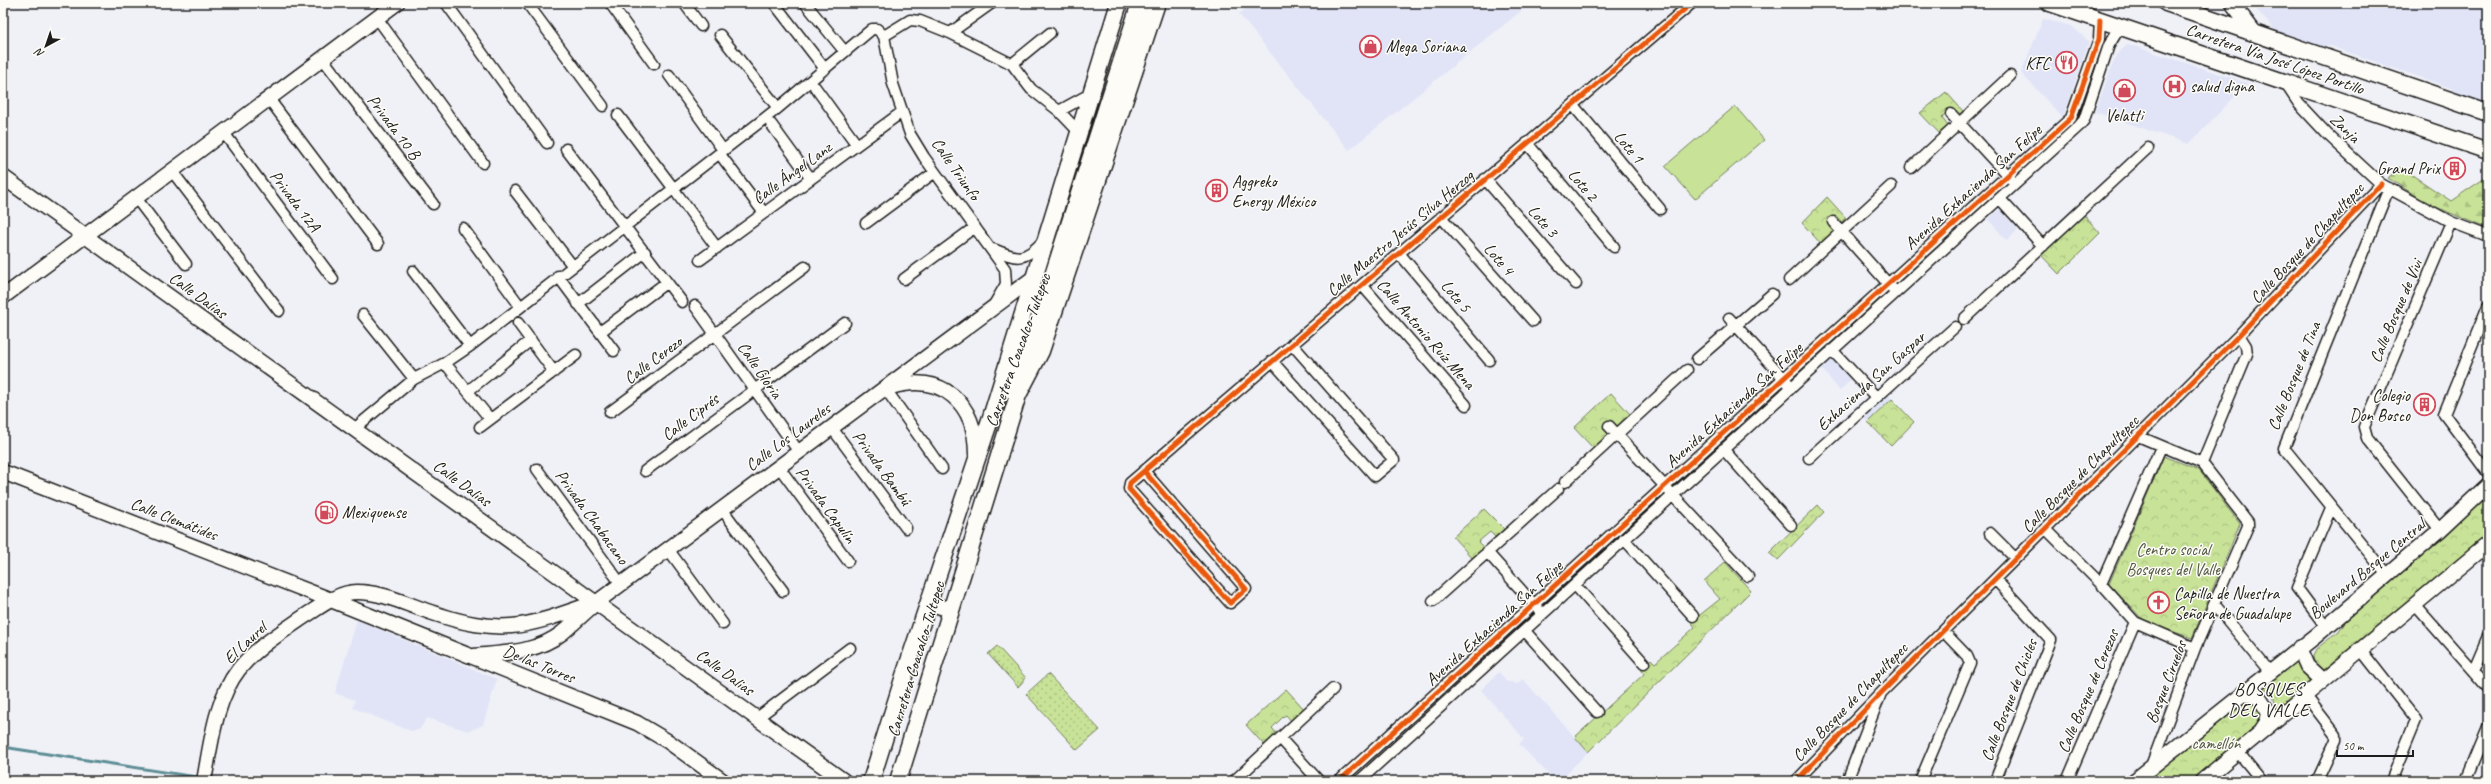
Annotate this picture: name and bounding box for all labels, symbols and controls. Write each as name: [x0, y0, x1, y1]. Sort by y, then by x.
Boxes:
street label: Carretera Vía José López Portillo: [2183, 19, 2367, 100]
north arrow: [26, 26, 66, 66]
shop icon: Mega Soriana: [1358, 33, 1384, 59]
place label: Mega Soriana: [1386, 36, 1468, 57]
text: N: [31, 45, 47, 61]
restaurant icon: KFC: [2053, 50, 2079, 76]
place label: KFC: [2025, 53, 2052, 74]
hospital icon: salud digna: [2162, 73, 2188, 99]
place label: salud digna: [2190, 76, 2256, 97]
shop icon: Velatti: [2111, 78, 2137, 104]
street label: Privada 10 B: [363, 90, 426, 164]
place label: Velatti: [2105, 105, 2146, 126]
street label: Zanja: [2326, 109, 2365, 148]
street label: Avenida Exhacienda San Felipe: [1900, 119, 2047, 254]
street label: Lote 1: [1609, 126, 1650, 169]
street label: Calle Triunfo: [927, 134, 986, 206]
street label: Calle Ángel Lanz: [748, 136, 837, 209]
building icon: Grand Prix: [2442, 155, 2468, 181]
place label: Grand Prix: [2377, 158, 2441, 179]
street label: Lote 2: [1563, 164, 1604, 207]
street label: Calle Maestro Jesús Silva Herzog: [1322, 165, 1479, 301]
street label: Privada 12A: [265, 166, 326, 237]
place label: Aggreko Energy México: [1232, 171, 1317, 212]
street label: Calle Bosque de Chapultepec: [2246, 177, 2369, 308]
building icon: Aggreko Energy México: [1203, 178, 1229, 204]
street label: Lote 3: [1523, 200, 1564, 243]
street label: Lote 4: [1479, 238, 1520, 281]
street label: Calle Bosque de Vivi: [2365, 255, 2428, 366]
street label: Calle Dalias: [165, 267, 233, 324]
street label: Carretera Coacalco-Tultepec: [981, 270, 1056, 429]
street label: Calle Antonio Ruíz Mena: [1372, 274, 1480, 394]
street label: Lote 5: [1436, 275, 1477, 318]
street label: Calle Bosque de Tina: [2263, 318, 2326, 433]
street label: Exhacienda San Gaspar: [1812, 325, 1931, 435]
street label: Calle Cerezo: [620, 330, 688, 389]
street label: Avenida Exhacienda San Felipe: [1661, 337, 1808, 472]
street label: Calle Gloria: [733, 338, 788, 403]
place label: Colegio Don Bosco: [2349, 385, 2411, 426]
street label: Calle Ciprés: [657, 387, 724, 445]
building icon: Colegio Don Bosco: [2412, 392, 2438, 418]
street label: Calle Los Laureles: [741, 397, 836, 476]
street label: Calle Bosque de Chapultepec: [2017, 410, 2144, 537]
street label: Privada Bambú: [848, 427, 917, 511]
street label: Calle Dalias: [429, 455, 497, 512]
street label: Privada Capulín: [791, 463, 862, 548]
street label: Privada Chabacano: [551, 466, 634, 569]
street label: Calle Clemátides: [128, 493, 222, 546]
fuel station icon: Mexiquense: [314, 499, 340, 525]
place label: Mexiquense: [342, 502, 407, 523]
street label: Boulevard Bosque Central: [2305, 512, 2432, 624]
park label: Centro social Bosques del Valle: [2126, 539, 2221, 580]
street label: Avenida Exhacienda San Felipe: [1421, 555, 1568, 690]
street label: Carretera Coacalco-Tultepec: [882, 578, 950, 739]
place label: Capilla de Nuestra Señora de Guadalupe: [2174, 583, 2292, 624]
church icon: Capilla de Nuestra Señora de Guadalupe: [2146, 590, 2172, 616]
street label: El Laurel: [219, 615, 273, 668]
street label: Calle Bosque de Cerezos: [2053, 625, 2124, 756]
street label: Calle Bosque de Chicles: [1976, 634, 2043, 764]
street label: Calle Bosque de Chapultepec: [1788, 637, 1913, 766]
street label: Bosque Ciruelos: [2141, 637, 2192, 726]
street label: De las Torres: [500, 640, 579, 688]
street label: Calle Dalias: [692, 644, 760, 701]
district label: BOSQUES DEL VALLE: [2228, 678, 2311, 721]
scale bar: [2337, 732, 2413, 758]
park label: camellón: [2192, 733, 2242, 754]
text: 50 m: [2343, 738, 2365, 754]

